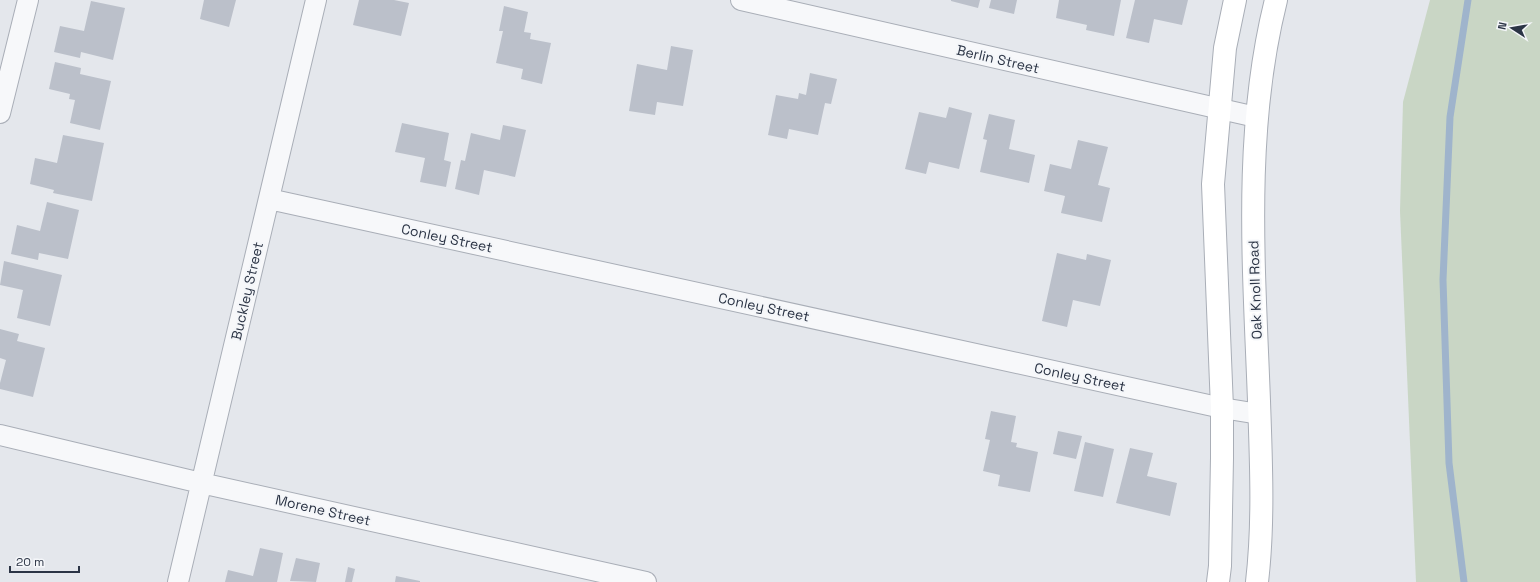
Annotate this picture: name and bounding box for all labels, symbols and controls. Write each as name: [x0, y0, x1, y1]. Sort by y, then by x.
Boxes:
north arrow: [1492, 8, 1532, 48]
text: N: [1495, 21, 1510, 31]
street label: Berlin Street: [955, 41, 1041, 77]
street label: Conley Street: [400, 220, 494, 256]
street label: Buckley Street: [227, 240, 267, 342]
street label: Oak Knoll Road: [1244, 240, 1266, 340]
street label: Conley Street: [717, 289, 811, 325]
street label: Conley Street: [1033, 359, 1127, 395]
street label: Morene Street: [274, 490, 372, 530]
scale bar: [10, 548, 79, 574]
text: 20 m: [16, 554, 44, 570]

